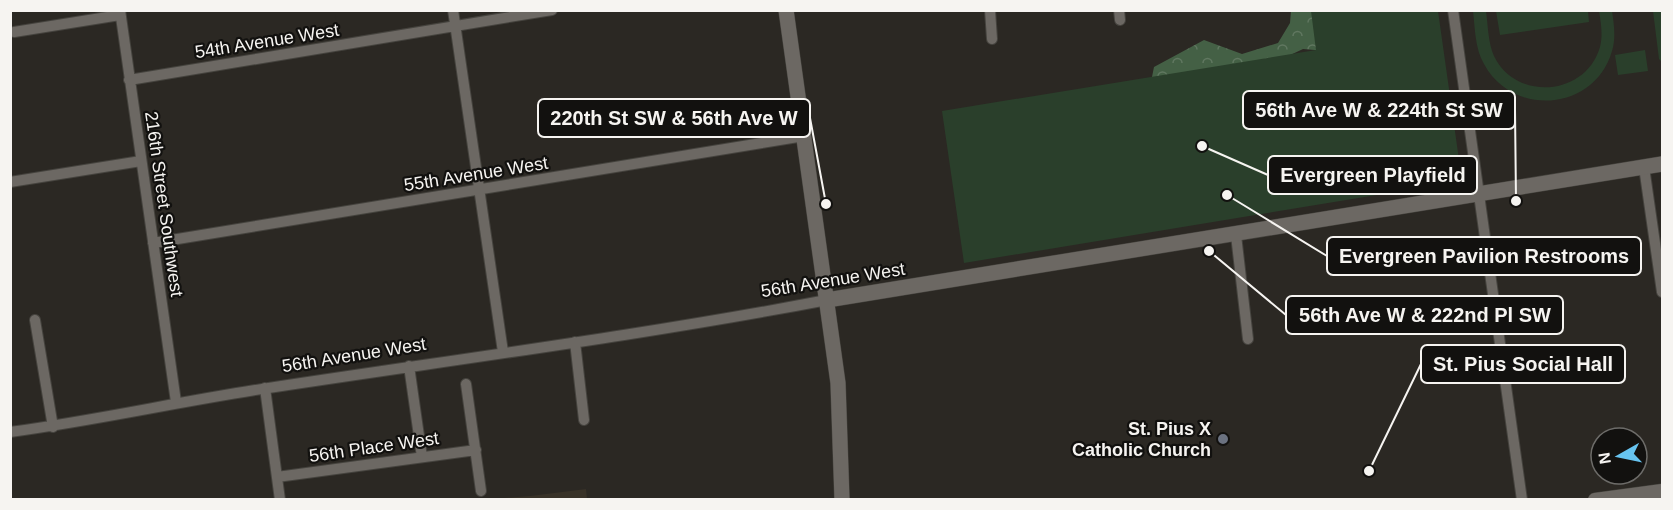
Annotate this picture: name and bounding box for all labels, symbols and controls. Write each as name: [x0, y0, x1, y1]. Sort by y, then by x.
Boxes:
street label: 54th Avenue West: [194, 20, 340, 62]
callout: 56th Ave W & 224th St SW: [1243, 91, 1515, 129]
callout: 220th St SW & 56th Ave W: [538, 99, 810, 137]
text: 56th Ave W & 224th St SW: [1255, 99, 1503, 121]
text: 220th St SW & 56th Ave W: [550, 107, 798, 129]
street label: 216th Street Southwest: [141, 110, 187, 298]
street label: 55th Avenue West: [403, 153, 549, 195]
callout: Evergreen Playfield: [1268, 156, 1477, 194]
text: Evergreen Playfield: [1280, 164, 1466, 186]
callout: Evergreen Pavilion Restrooms: [1327, 237, 1641, 275]
text: Evergreen Pavilion Restrooms: [1339, 245, 1629, 267]
street label: 56th Avenue West: [760, 259, 906, 301]
callout: 56th Ave W & 222nd Pl SW: [1286, 296, 1563, 334]
text: 56th Ave W & 222nd Pl SW: [1299, 304, 1551, 326]
street label: 56th Avenue West: [281, 334, 427, 376]
callout: St. Pius Social Hall: [1421, 345, 1625, 383]
text: St. Pius Social Hall: [1433, 353, 1613, 375]
place label: St. Pius X Catholic Church: [1072, 419, 1211, 460]
north arrow: [1589, 426, 1649, 486]
street label: 56th Place West: [308, 428, 440, 466]
marker: St. Pius X Catholic Church: [1216, 432, 1230, 446]
text: N: [1595, 451, 1614, 465]

